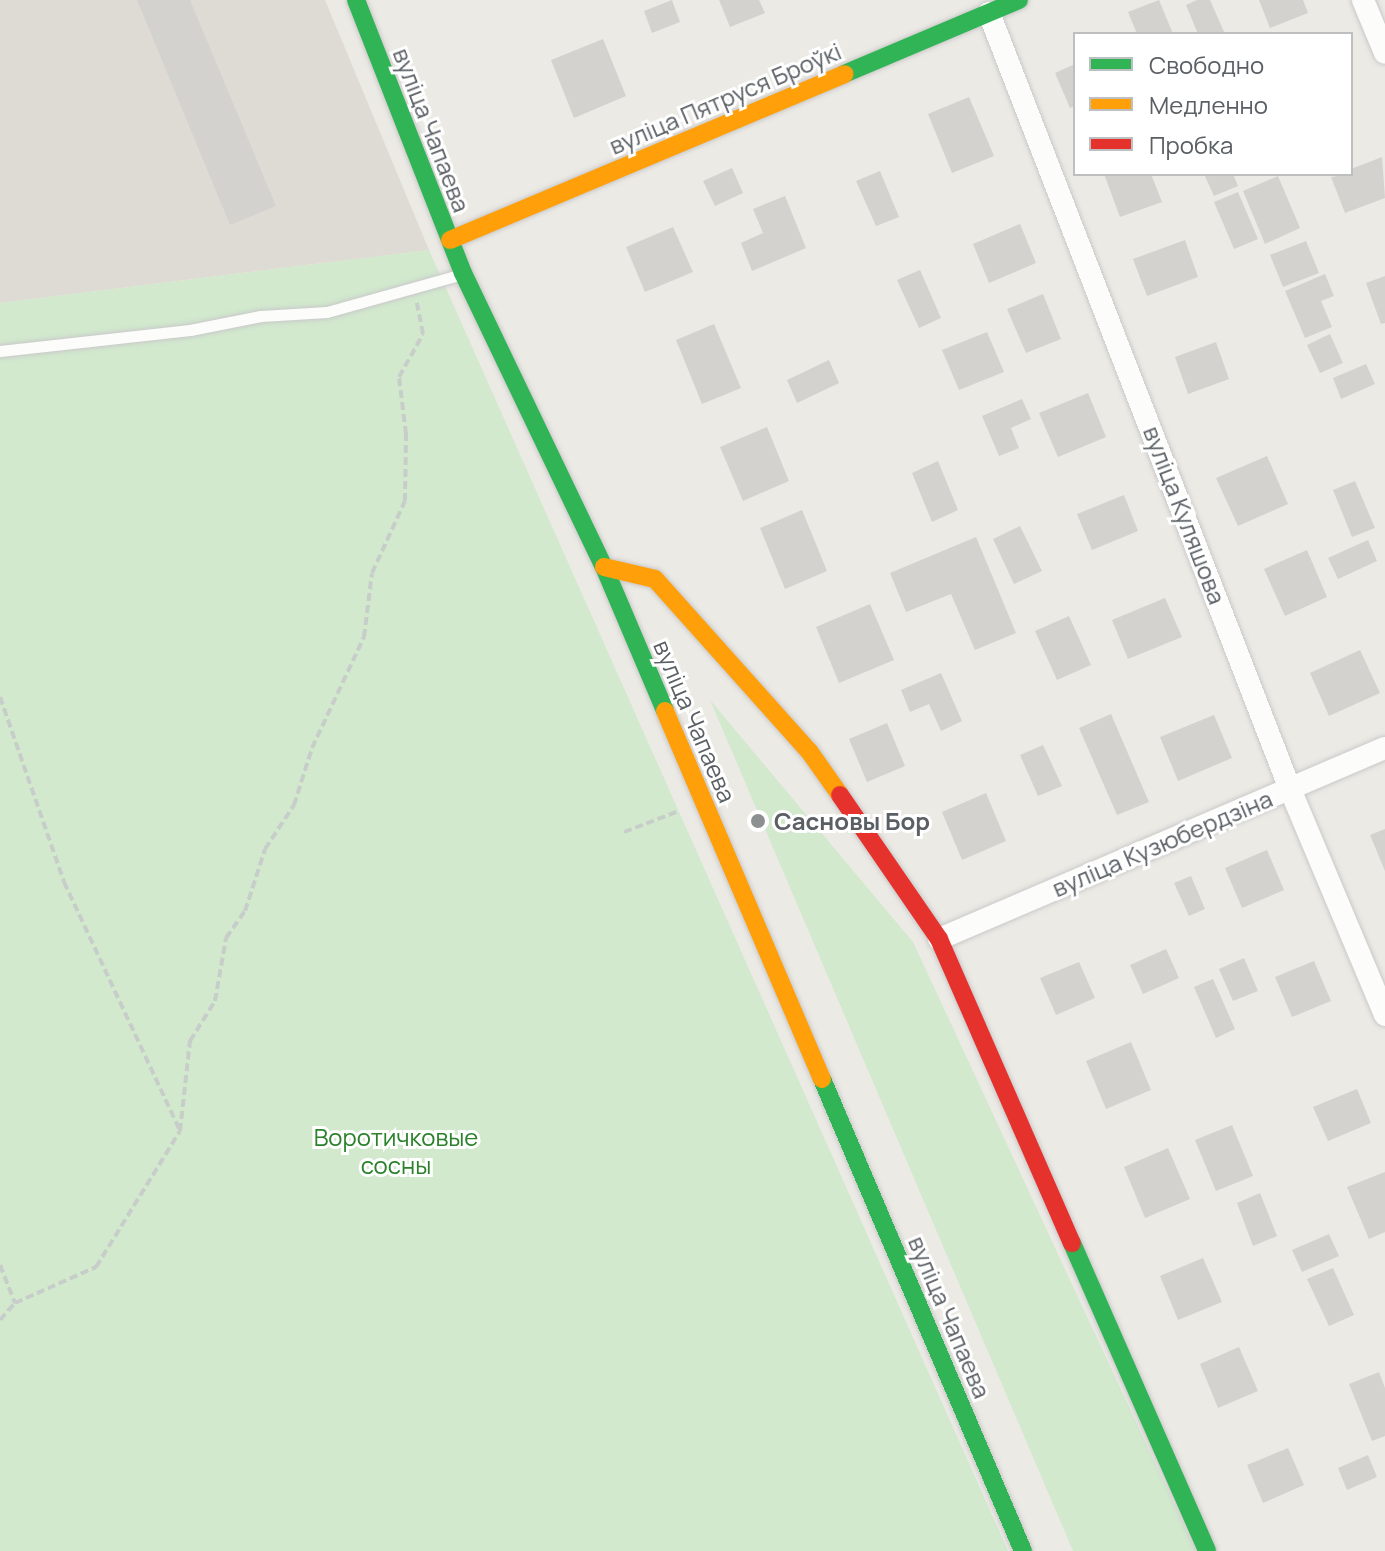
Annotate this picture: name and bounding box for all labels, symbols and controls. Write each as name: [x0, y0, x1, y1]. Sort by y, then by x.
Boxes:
legend: [1073, 32, 1353, 176]
street label: вуліца Пятруся Броўкі: [605, 36, 845, 160]
street label: вуліца Чапаева: [387, 44, 477, 216]
text: Свободно: [1149, 48, 1264, 81]
text: Медленно: [1149, 88, 1268, 121]
text: Пробка: [1149, 128, 1233, 161]
street label: вуліца Куляшова: [1138, 422, 1232, 608]
street label: вуліца Чапаева: [648, 636, 742, 806]
street label: вуліца Кузюбердзіна: [1048, 784, 1276, 902]
place label: Сасновы Бор: [774, 807, 930, 835]
marker: Сасновы Бор: [749, 812, 767, 830]
park label: Воротичковые сосны: [314, 1123, 478, 1179]
street label: вуліца Чапаева: [903, 1232, 997, 1402]

